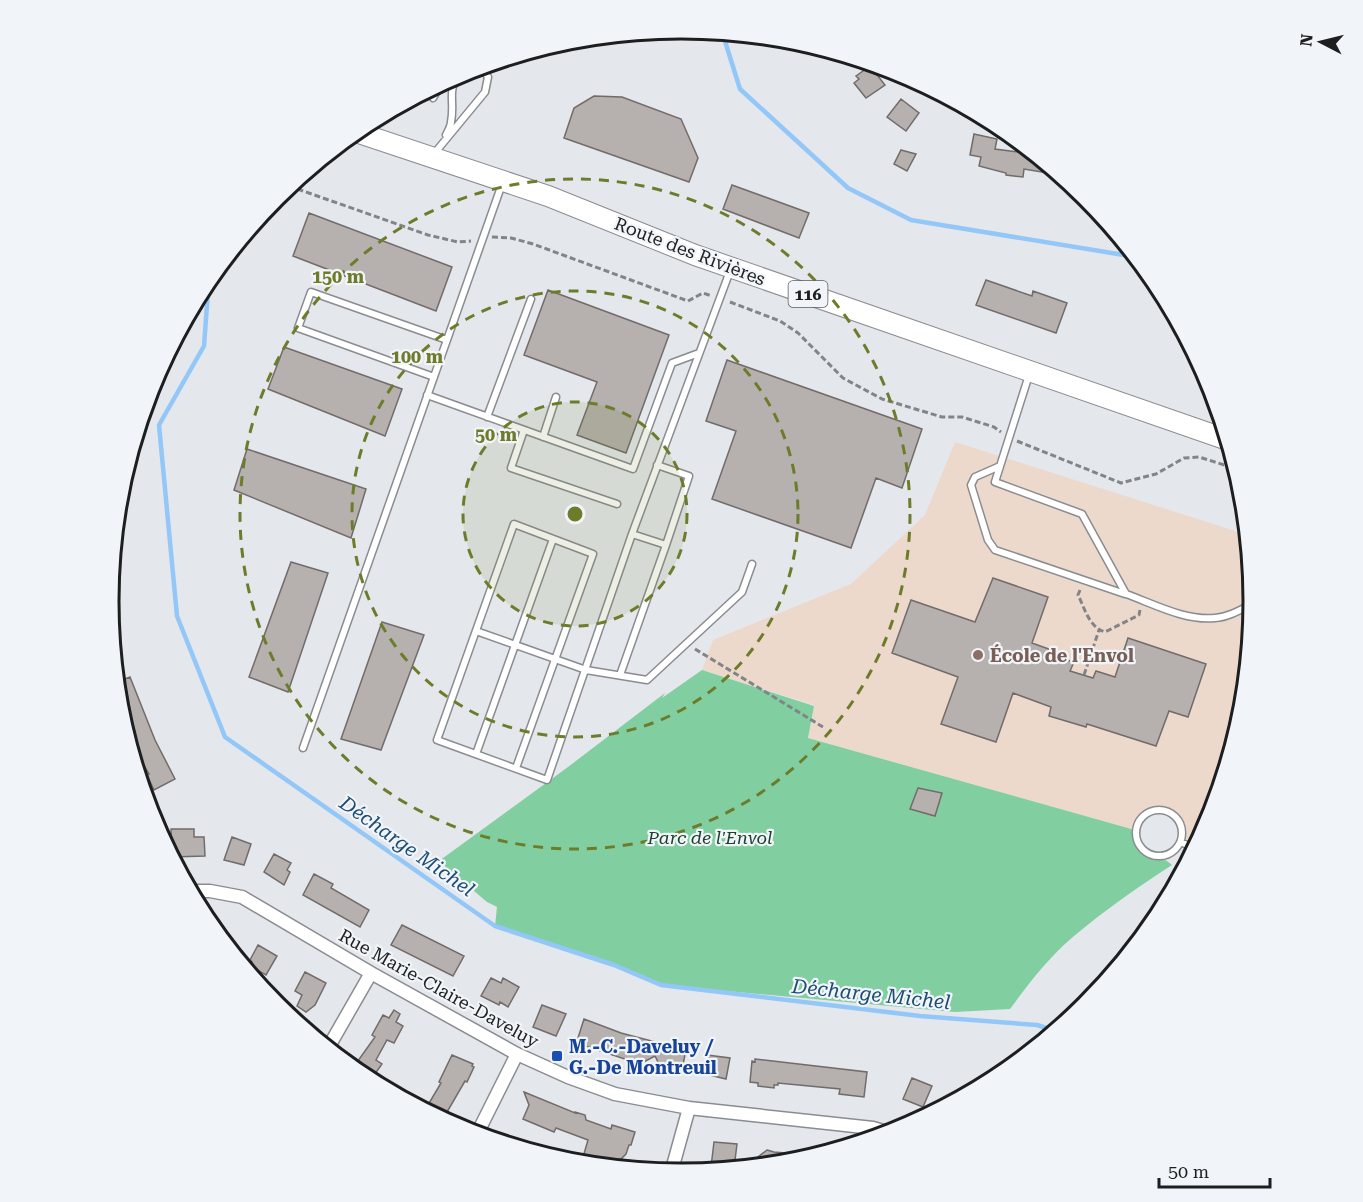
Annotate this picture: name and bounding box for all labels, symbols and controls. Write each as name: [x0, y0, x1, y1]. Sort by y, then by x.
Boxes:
north arrow: [1291, 12, 1351, 72]
text: N: [1296, 33, 1317, 48]
street label: Route des Rivières: [612, 213, 768, 289]
text: 150 m: [312, 266, 365, 287]
road number: 116: [788, 281, 828, 307]
text: 100 m: [391, 346, 444, 367]
text: 50 m: [475, 424, 518, 445]
centre of rings: [565, 504, 585, 524]
place label: École de l'Envol: [990, 644, 1134, 666]
marker: École de l'Envol: [971, 648, 985, 662]
water label: Décharge Michel: [334, 790, 479, 901]
park label: Parc de l'Envol: [647, 827, 772, 848]
street label: Rue Marie-Claire-Daveluy: [336, 924, 543, 1052]
water label: Décharge Michel: [790, 974, 951, 1014]
place label: M.-C.-Daveluy / G.-De Montreuil: [569, 1036, 717, 1078]
marker: M.-C.-Daveluy / G.-De Montreuil: [550, 1049, 564, 1063]
scale bar: [1159, 1151, 1270, 1189]
text: 50 m: [1168, 1161, 1209, 1182]

